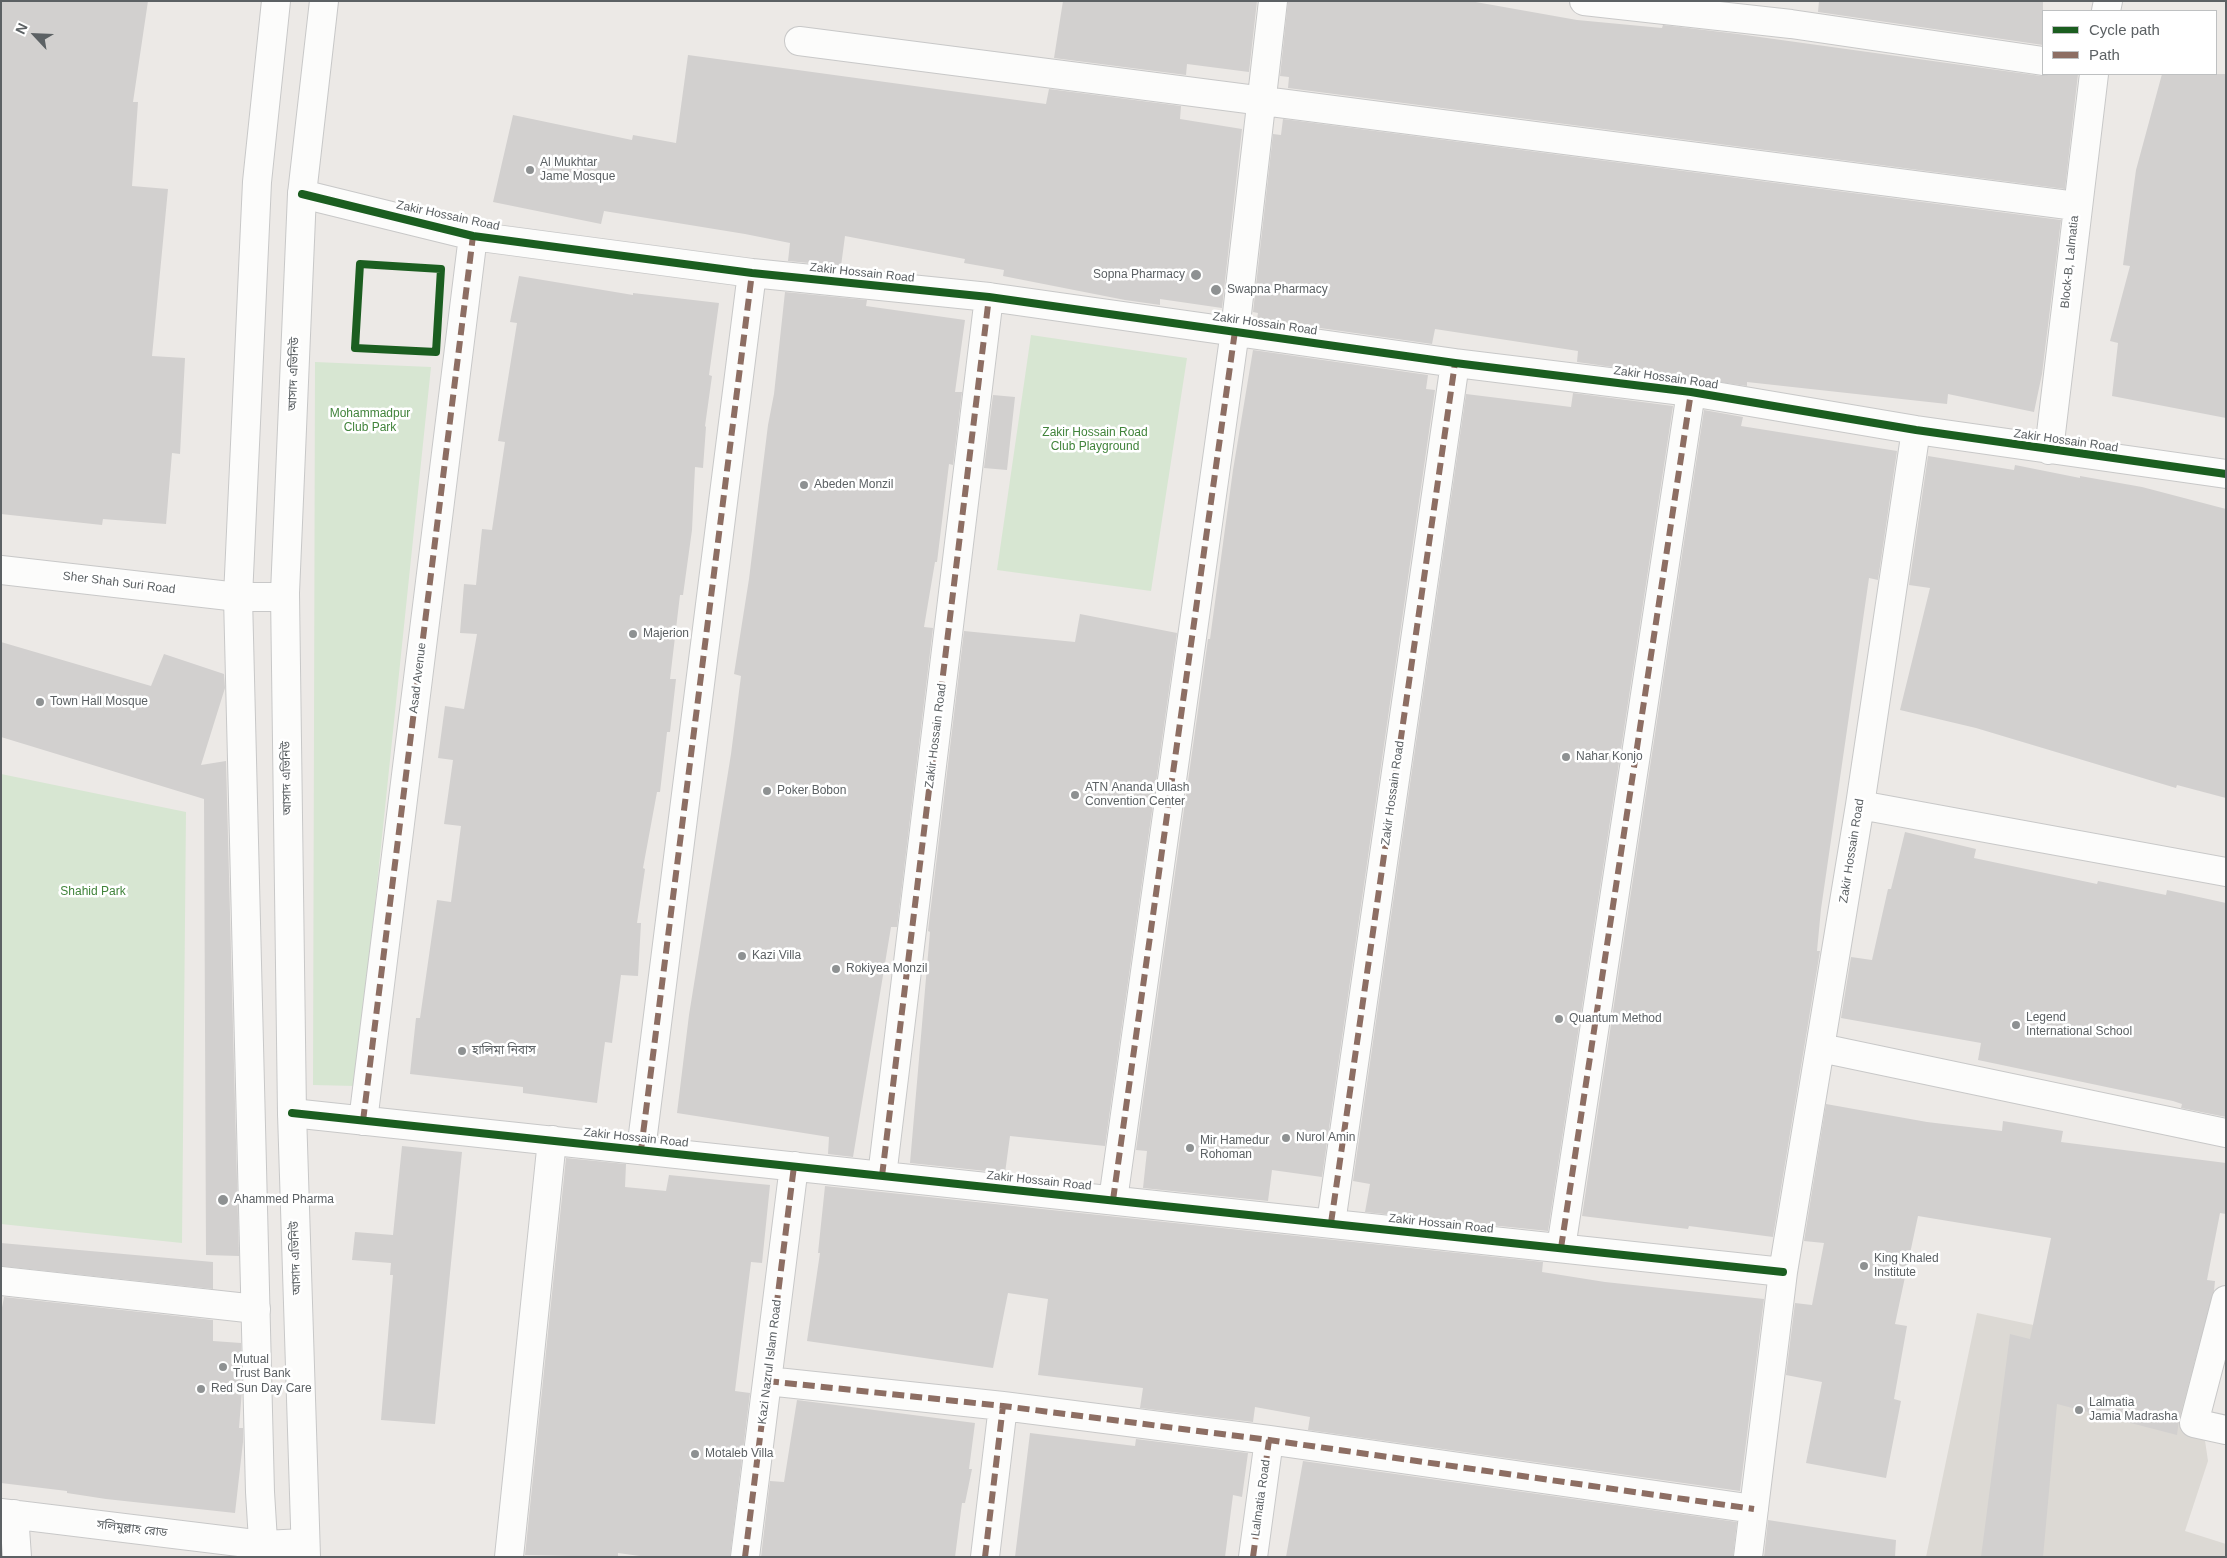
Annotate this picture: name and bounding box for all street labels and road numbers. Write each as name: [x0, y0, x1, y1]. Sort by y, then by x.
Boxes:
street label: Zakir Hossain Road: [395, 198, 501, 234]
street label: Block-B, Lalmatia: [2058, 215, 2082, 309]
street label: Zakir Hossain Road: [809, 260, 915, 286]
street label: Zakir Hossain Road: [1212, 310, 1318, 338]
street label: আসাদ এভিনিউ: [286, 337, 302, 411]
street label: Zakir Hossain Road: [1613, 364, 1719, 392]
street label: Zakir Hossain Road: [2013, 427, 2119, 455]
street label: Sher Shah Suri Road: [62, 569, 176, 597]
street label: Asad Avenue: [407, 642, 429, 714]
street label: Zakir Hossain Road: [922, 683, 950, 789]
street label: Zakir Hossain Road: [1379, 740, 1407, 846]
street label: আসাদ এভিনিউ: [279, 741, 295, 815]
street label: Zakir Hossain Road: [1837, 798, 1867, 904]
street label: Zakir Hossain Road: [583, 1125, 689, 1151]
street label: Zakir Hossain Road: [986, 1168, 1092, 1194]
street label: Zakir Hossain Road: [1388, 1211, 1494, 1237]
street label: আসাদ এভিনিউ: [288, 1221, 304, 1295]
street label: Kazi Nazrul Islam Road: [755, 1299, 785, 1425]
street label: Lalmatia Road: [1248, 1459, 1274, 1537]
street label: সলিমুল্লাহ রোড: [96, 1518, 168, 1540]

